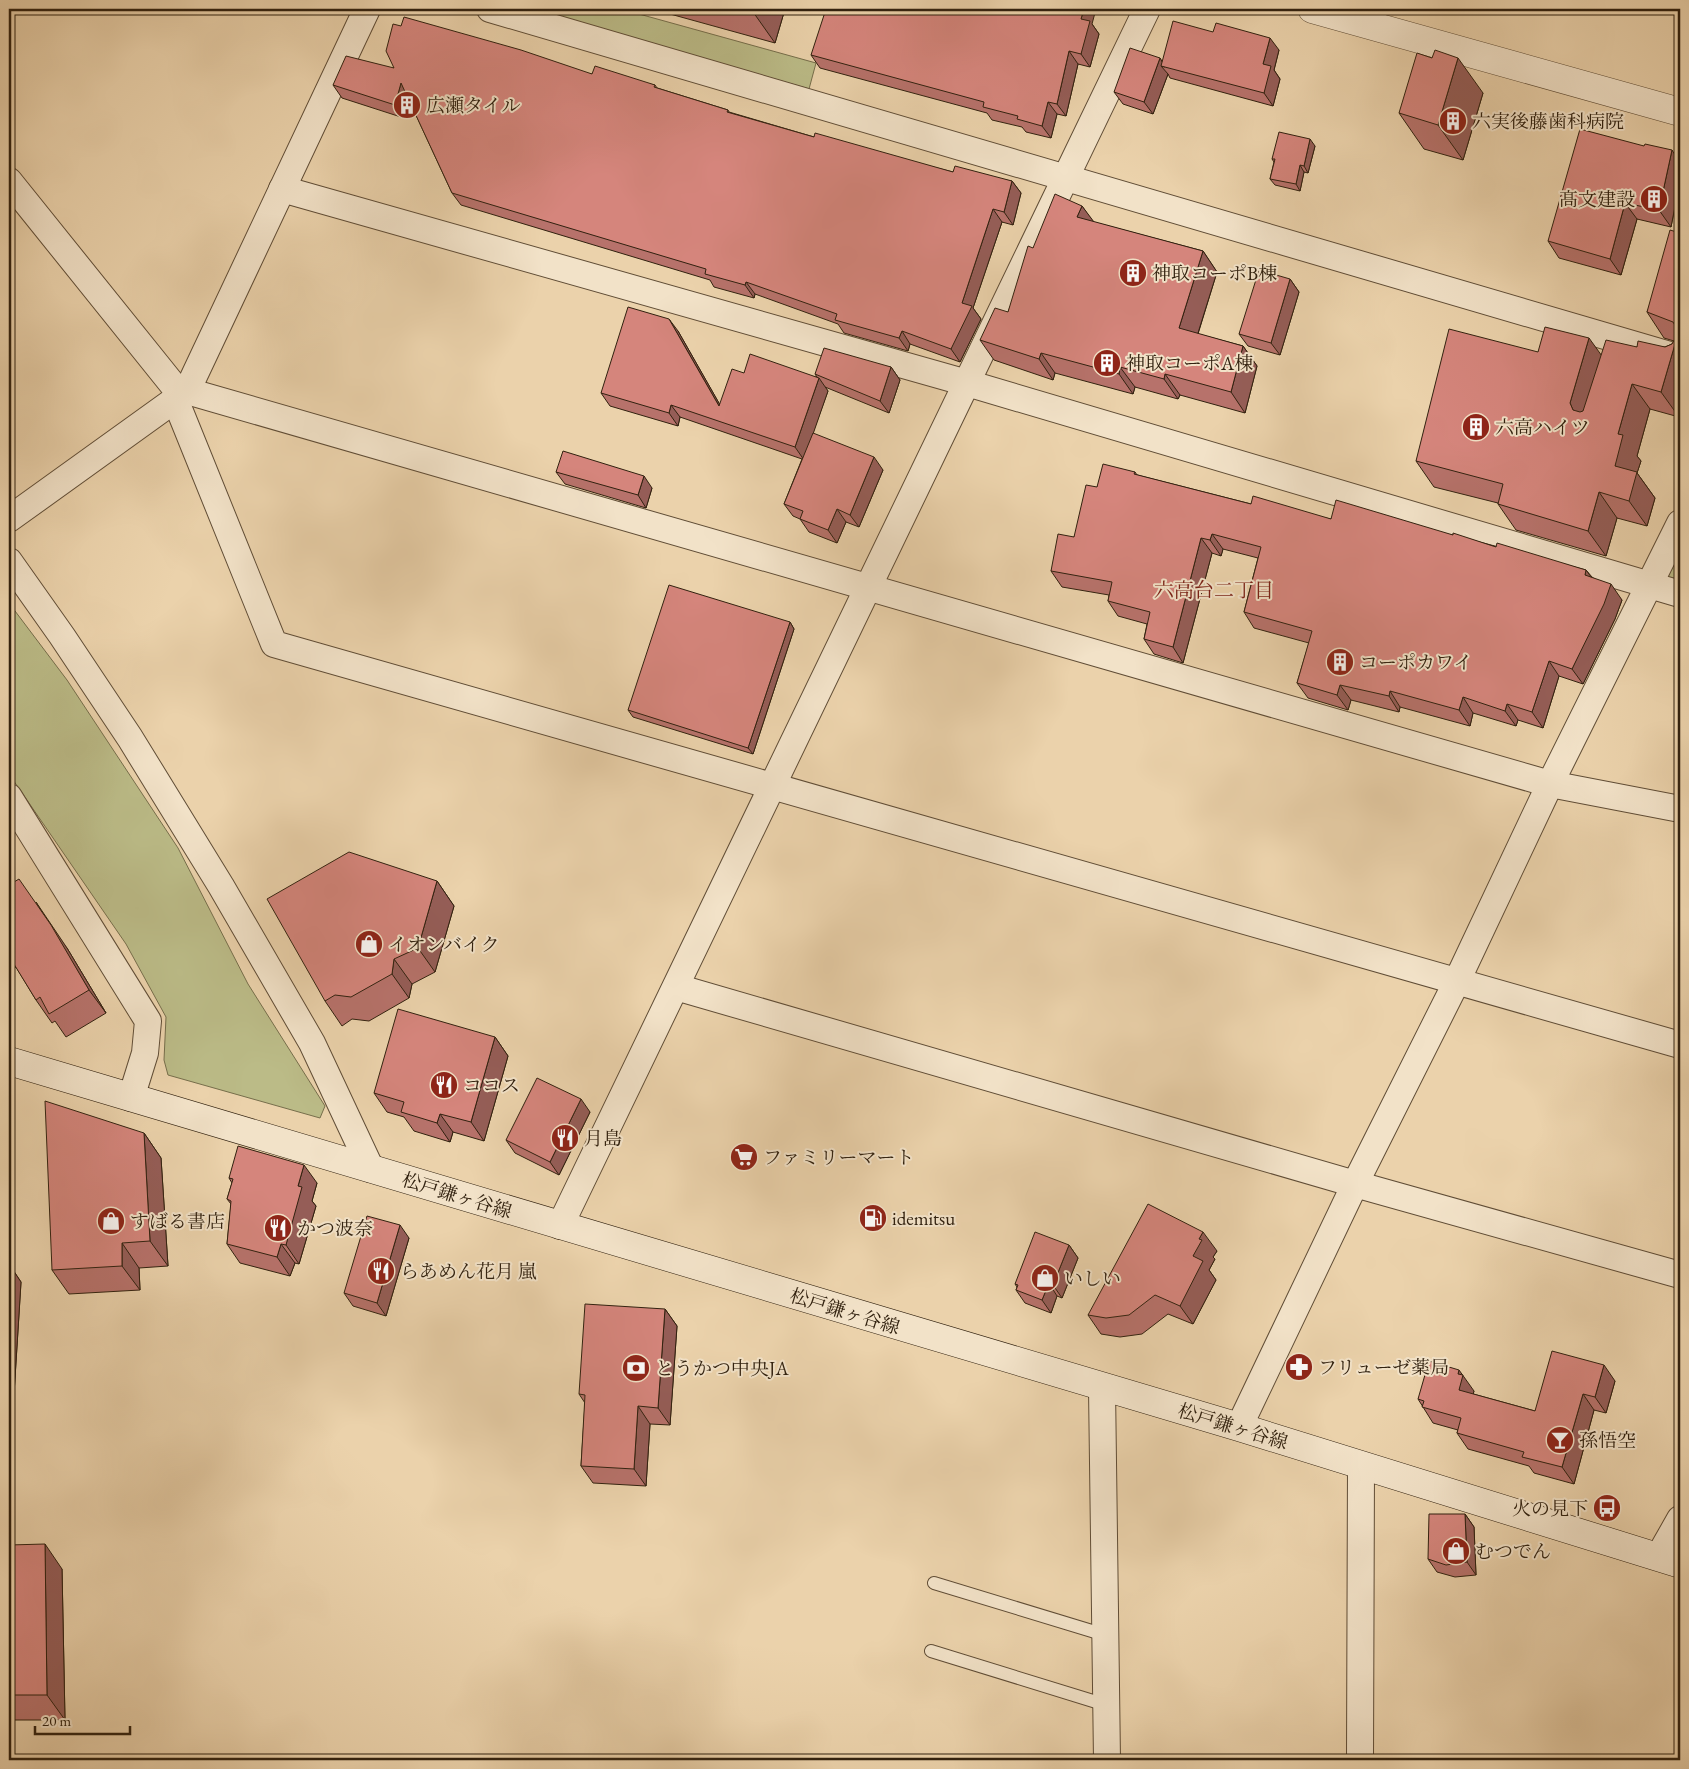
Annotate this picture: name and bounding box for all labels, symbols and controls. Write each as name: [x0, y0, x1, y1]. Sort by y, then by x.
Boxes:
building icon: 広瀬タイル: [392, 90, 422, 120]
place label: 広瀬タイル: [426, 93, 521, 118]
building icon: 六実後藤歯科病院: [1438, 106, 1468, 136]
place label: 六実後藤歯科病院: [1472, 109, 1624, 134]
building icon: 髙文建設: [1639, 184, 1669, 214]
place label: 髙文建設: [1559, 187, 1635, 212]
building icon: 神取コーポB棟: [1118, 258, 1148, 288]
place label: 神取コーポB棟: [1152, 261, 1277, 286]
building icon: 神取コーポA棟: [1092, 348, 1122, 378]
place label: 神取コーポA棟: [1126, 351, 1253, 376]
building icon: 六高ハイツ: [1461, 412, 1491, 442]
place label: 六高ハイツ: [1495, 415, 1590, 440]
district label: 六高台二丁目: [1154, 577, 1274, 603]
building icon: コーポカワイ: [1325, 647, 1355, 677]
place label: コーポカワイ: [1359, 650, 1472, 675]
shop icon: イオンバイク: [354, 929, 384, 959]
place label: イオンバイク: [388, 932, 500, 957]
restaurant icon: ココス: [429, 1070, 459, 1100]
place label: ココス: [463, 1073, 520, 1098]
restaurant icon: 月島: [550, 1123, 580, 1153]
place label: 月島: [584, 1126, 622, 1151]
supermarket icon: ファミリーマート: [729, 1142, 759, 1172]
place label: ファミリーマート: [763, 1145, 915, 1170]
street label: 松戸鎌ヶ谷線: [399, 1167, 515, 1224]
fuel station icon: idemitsu: [858, 1203, 888, 1233]
shop icon: すばる書店: [96, 1206, 126, 1236]
place label: idemitsu: [892, 1206, 955, 1231]
place label: すばる書店: [130, 1209, 225, 1234]
restaurant icon: かつ波奈: [263, 1213, 293, 1243]
place label: かつ波奈: [297, 1216, 373, 1241]
restaurant icon: らあめん花月 嵐: [366, 1256, 396, 1286]
place label: らあめん花月 嵐: [400, 1259, 537, 1284]
shop icon: いしい: [1030, 1263, 1060, 1293]
place label: いしい: [1064, 1266, 1121, 1291]
street label: 松戸鎌ヶ谷線: [787, 1283, 903, 1340]
pharmacy icon: フリューゼ薬局: [1284, 1352, 1314, 1382]
bank icon: とうかつ中央JA: [621, 1353, 651, 1383]
place label: フリューゼ薬局: [1318, 1355, 1449, 1380]
place label: とうかつ中央JA: [655, 1356, 789, 1381]
street label: 松戸鎌ヶ谷線: [1175, 1398, 1291, 1455]
bar icon: 孫悟空: [1545, 1425, 1575, 1455]
place label: 孫悟空: [1579, 1428, 1636, 1453]
bus stop icon: 火の見下: [1592, 1493, 1622, 1523]
place label: 火の見下: [1512, 1496, 1588, 1521]
shop icon: むつでん: [1441, 1536, 1471, 1566]
place label: むつでん: [1475, 1539, 1551, 1564]
scale bar: [35, 1704, 130, 1736]
text: 20 m: [42, 1711, 71, 1730]

